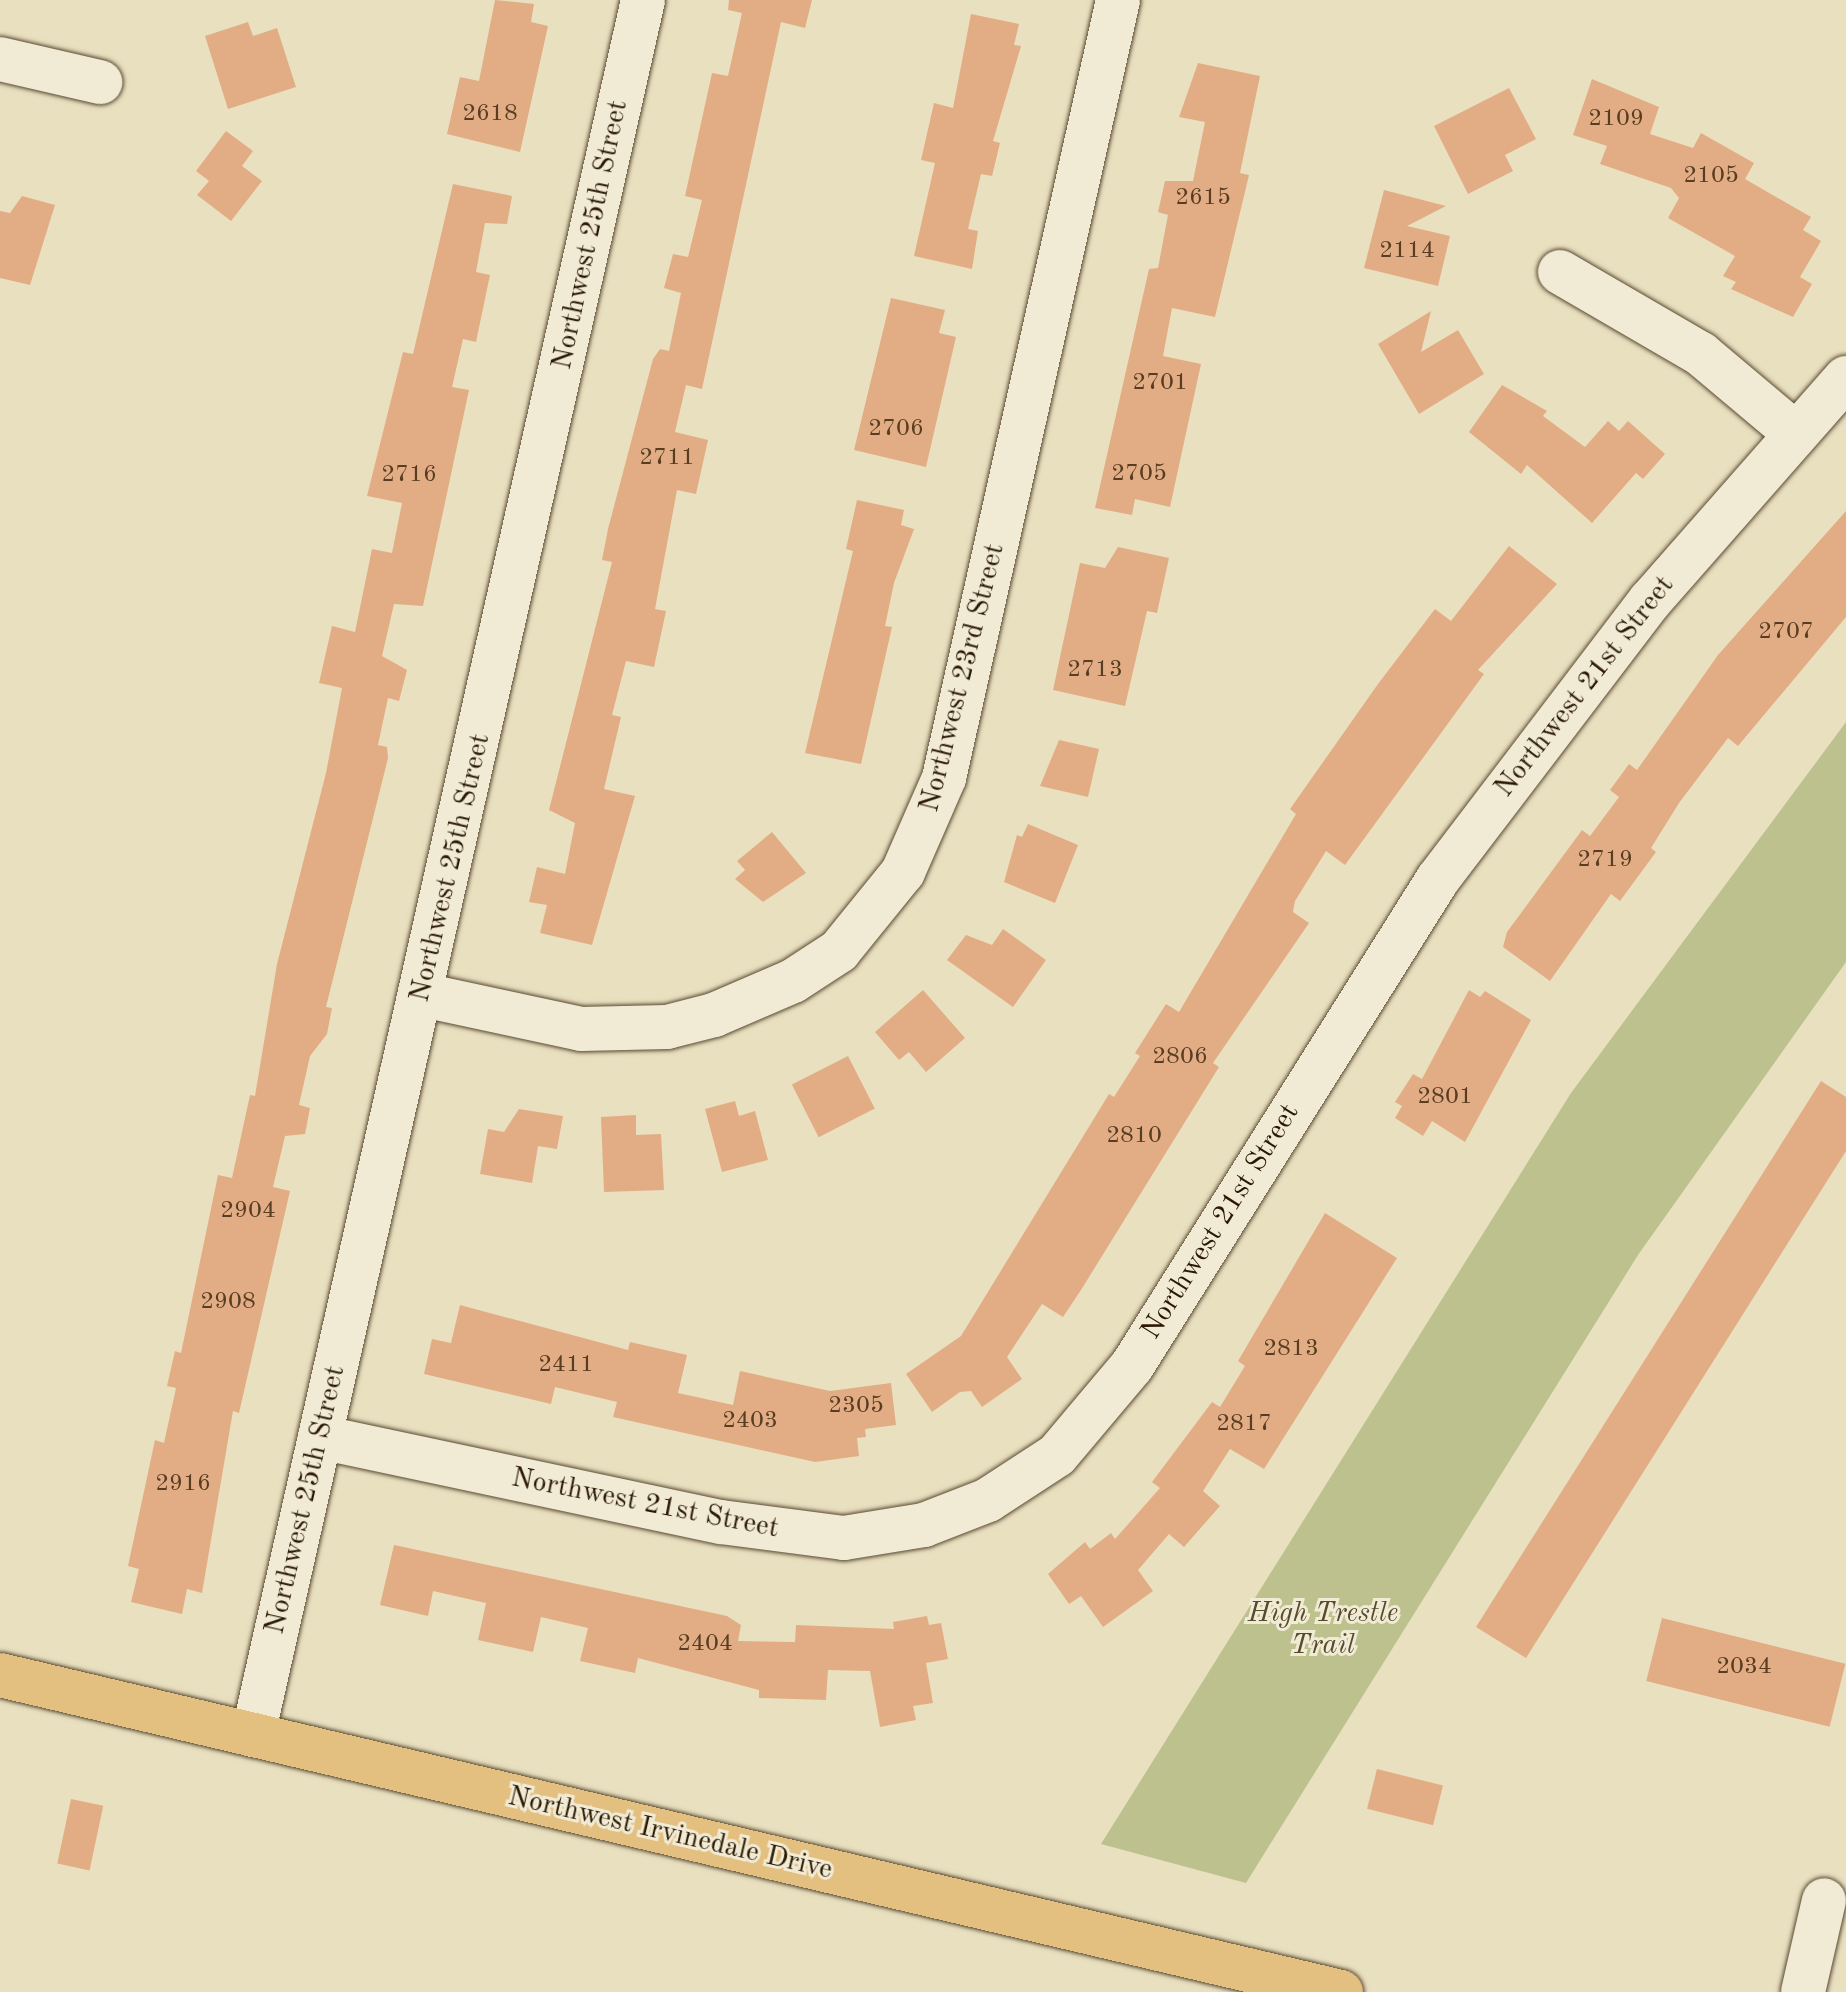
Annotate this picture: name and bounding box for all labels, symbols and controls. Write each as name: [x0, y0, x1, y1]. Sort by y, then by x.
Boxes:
street label: Northwest 25th Street: [546, 97, 636, 373]
house number: 2618: [462, 101, 518, 129]
house number: 2109: [1588, 106, 1644, 134]
house number: 2105: [1683, 163, 1739, 191]
house number: 2615: [1175, 185, 1231, 213]
house number: 2114: [1379, 238, 1435, 266]
house number: 2701: [1132, 370, 1188, 398]
house number: 2706: [868, 416, 924, 444]
house number: 2711: [639, 445, 695, 473]
house number: 2705: [1111, 461, 1167, 489]
house number: 2716: [381, 462, 437, 490]
street label: Northwest 23rd Street: [913, 540, 1013, 816]
street label: Northwest 21st Street: [1488, 570, 1682, 804]
house number: 2707: [1758, 619, 1814, 647]
house number: 2713: [1067, 657, 1123, 685]
street label: Northwest 25th Street: [404, 730, 498, 1006]
house number: 2719: [1577, 847, 1633, 875]
house number: 2806: [1152, 1044, 1208, 1072]
house number: 2801: [1417, 1084, 1473, 1112]
street label: Northwest 21st Street: [1135, 1098, 1307, 1346]
house number: 2810: [1106, 1123, 1162, 1151]
house number: 2904: [220, 1198, 276, 1226]
house number: 2908: [200, 1289, 256, 1317]
house number: 2813: [1263, 1336, 1319, 1364]
house number: 2411: [538, 1352, 594, 1380]
street label: Northwest 25th Street: [259, 1362, 353, 1638]
house number: 2305: [828, 1393, 884, 1421]
house number: 2403: [722, 1408, 778, 1436]
house number: 2817: [1216, 1411, 1272, 1439]
street label: Northwest 21st Street: [509, 1462, 781, 1546]
house number: 2916: [155, 1471, 211, 1499]
park label: High Trestle Trail: [1248, 1597, 1398, 1663]
house number: 2404: [677, 1631, 733, 1659]
house number: 2034: [1716, 1654, 1772, 1682]
street label: Northwest Irvinedale Drive: [505, 1780, 835, 1888]

